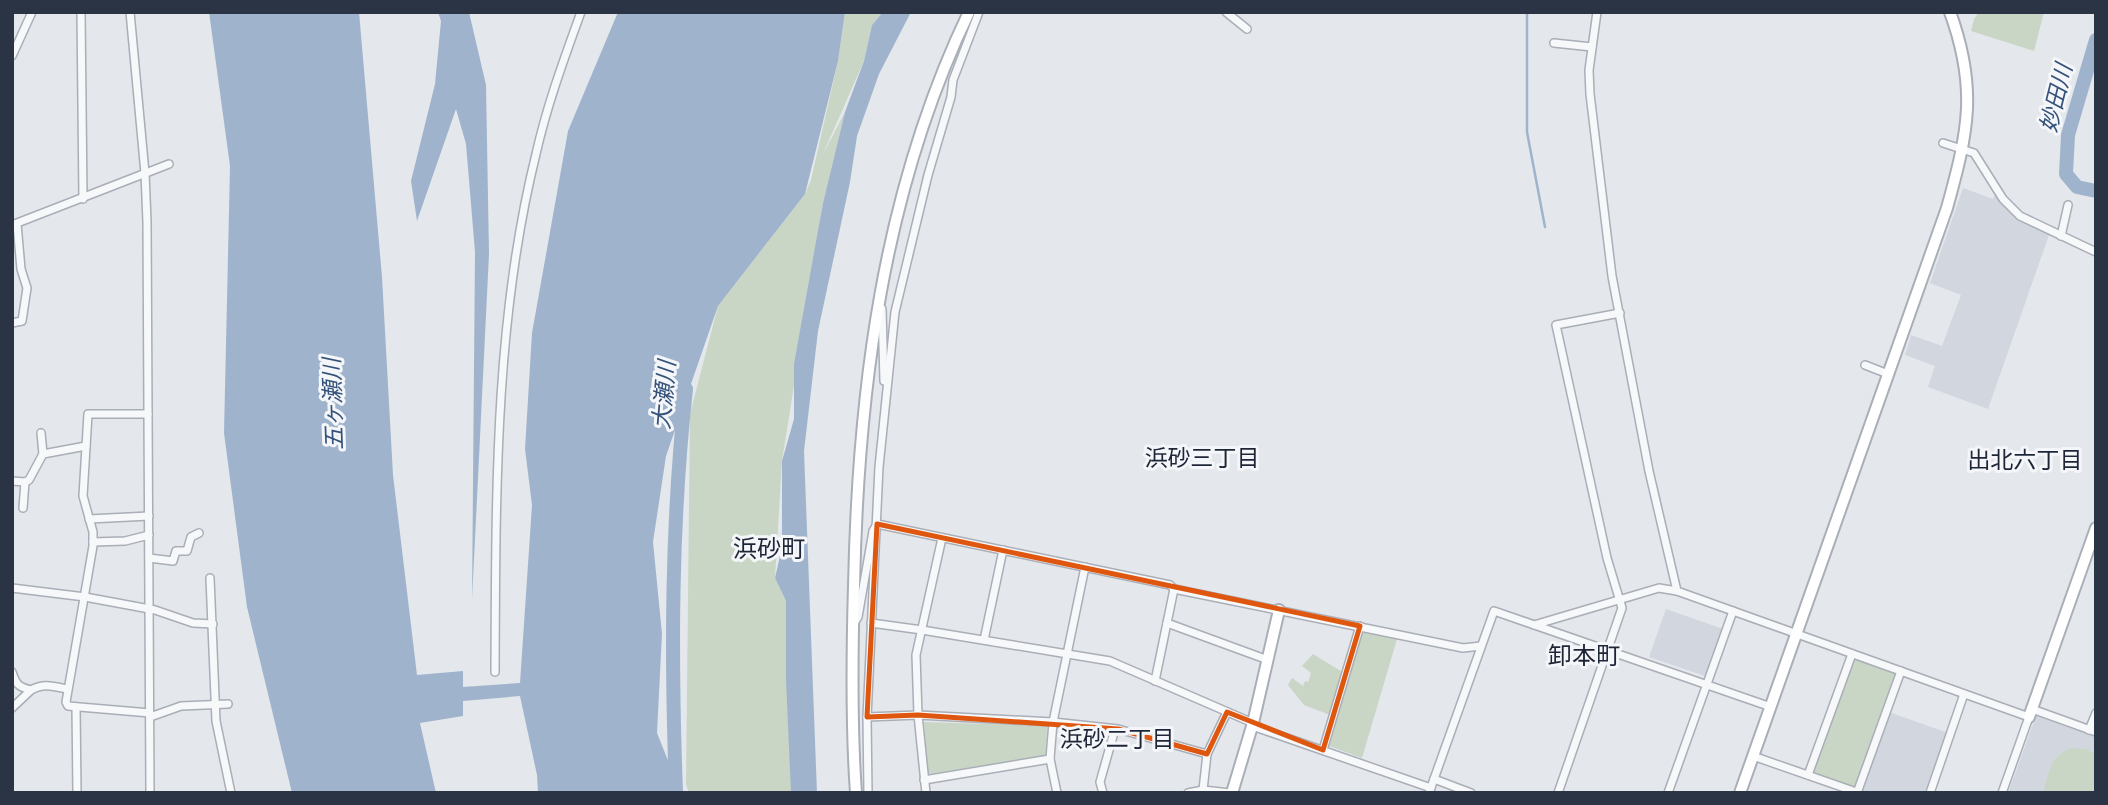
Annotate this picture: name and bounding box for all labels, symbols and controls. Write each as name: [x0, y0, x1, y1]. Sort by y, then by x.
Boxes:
water label: 妙田川: [2035, 58, 2078, 135]
water label: 五ヶ瀬川: [318, 355, 348, 450]
water label: 大瀬川: [648, 357, 680, 431]
district label: 浜砂三丁目: [1145, 445, 1260, 471]
district label: 出北六丁目: [1968, 447, 2083, 473]
district label: 浜砂町: [733, 535, 805, 562]
district label: 卸本町: [1548, 642, 1620, 669]
district label: 浜砂二丁目: [1060, 726, 1175, 752]

